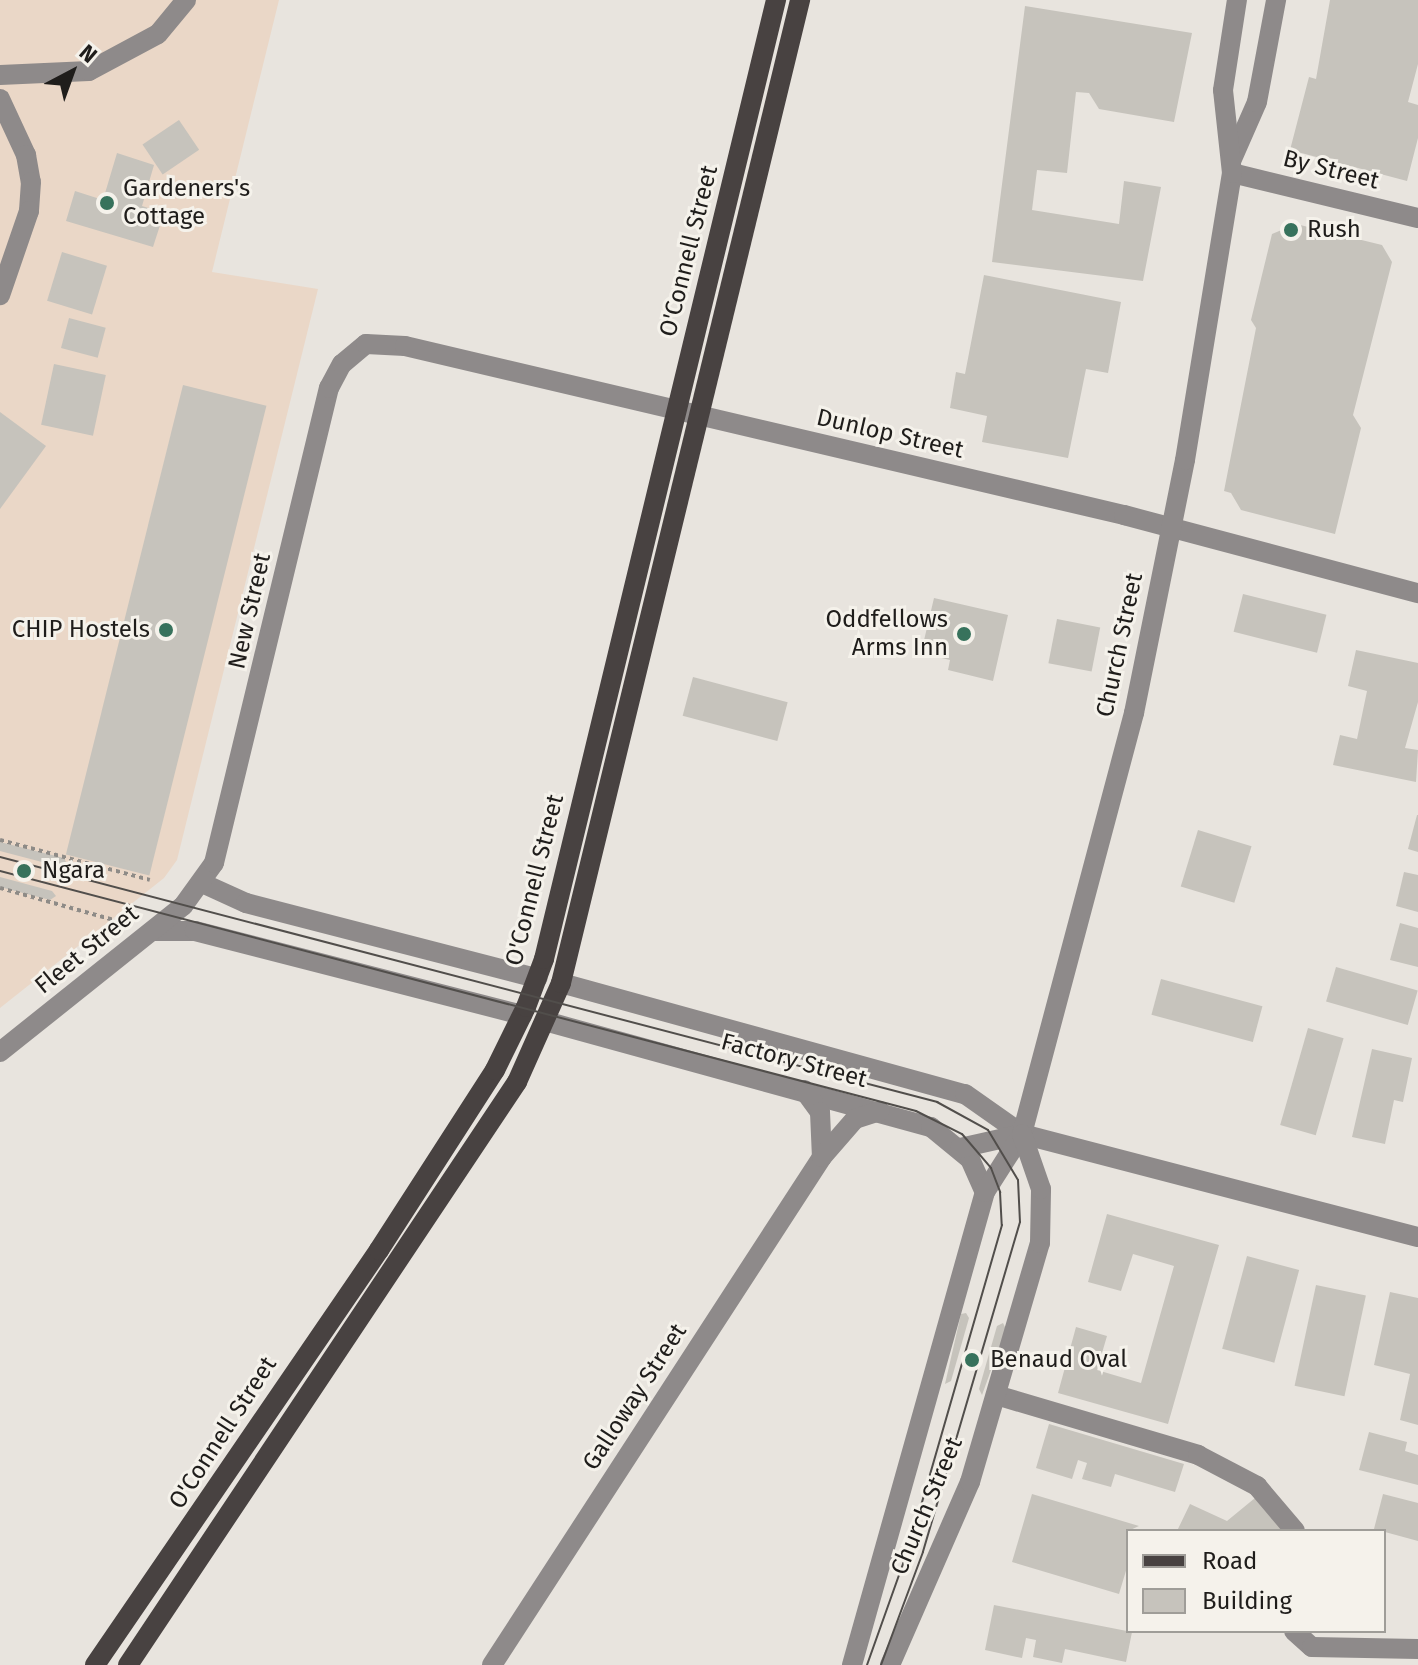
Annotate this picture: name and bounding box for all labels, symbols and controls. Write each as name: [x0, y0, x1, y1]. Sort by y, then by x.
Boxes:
north arrow: [32, 32, 112, 112]
text: N: [74, 39, 102, 68]
street label: By Street: [1280, 144, 1382, 196]
street label: O'Connell Street: [654, 162, 724, 340]
place label: Gardeners's Cottage: [123, 175, 250, 231]
marker: Gardeners's Cottage: [98, 194, 116, 212]
place label: Rush: [1307, 216, 1361, 244]
marker: Rush: [1282, 221, 1300, 239]
street label: Dunlop Street: [814, 403, 966, 465]
street label: New Street: [223, 550, 277, 672]
street label: Church Street: [1091, 570, 1149, 720]
place label: Oddfellows Arms Inn: [825, 606, 948, 662]
place label: CHIP Hostels: [12, 616, 150, 644]
marker: CHIP Hostels: [157, 621, 175, 639]
marker: Oddfellows Arms Inn: [955, 625, 973, 643]
street label: O'Connell Street: [500, 791, 570, 969]
place label: Ngara: [42, 857, 105, 885]
marker: Ngara: [13, 860, 35, 882]
street label: Fleet Street: [29, 900, 145, 1000]
street label: Factory Street: [718, 1028, 870, 1094]
street label: Galloway Street: [577, 1318, 693, 1476]
place label: Benaud Oval: [990, 1346, 1127, 1374]
marker: Benaud Oval: [961, 1349, 983, 1371]
street label: O'Connell Street: [163, 1352, 283, 1514]
street label: Church Street: [885, 1433, 969, 1579]
legend: [1126, 1529, 1386, 1633]
text: Road: [1202, 1547, 1257, 1575]
text: Building: [1202, 1587, 1292, 1615]

